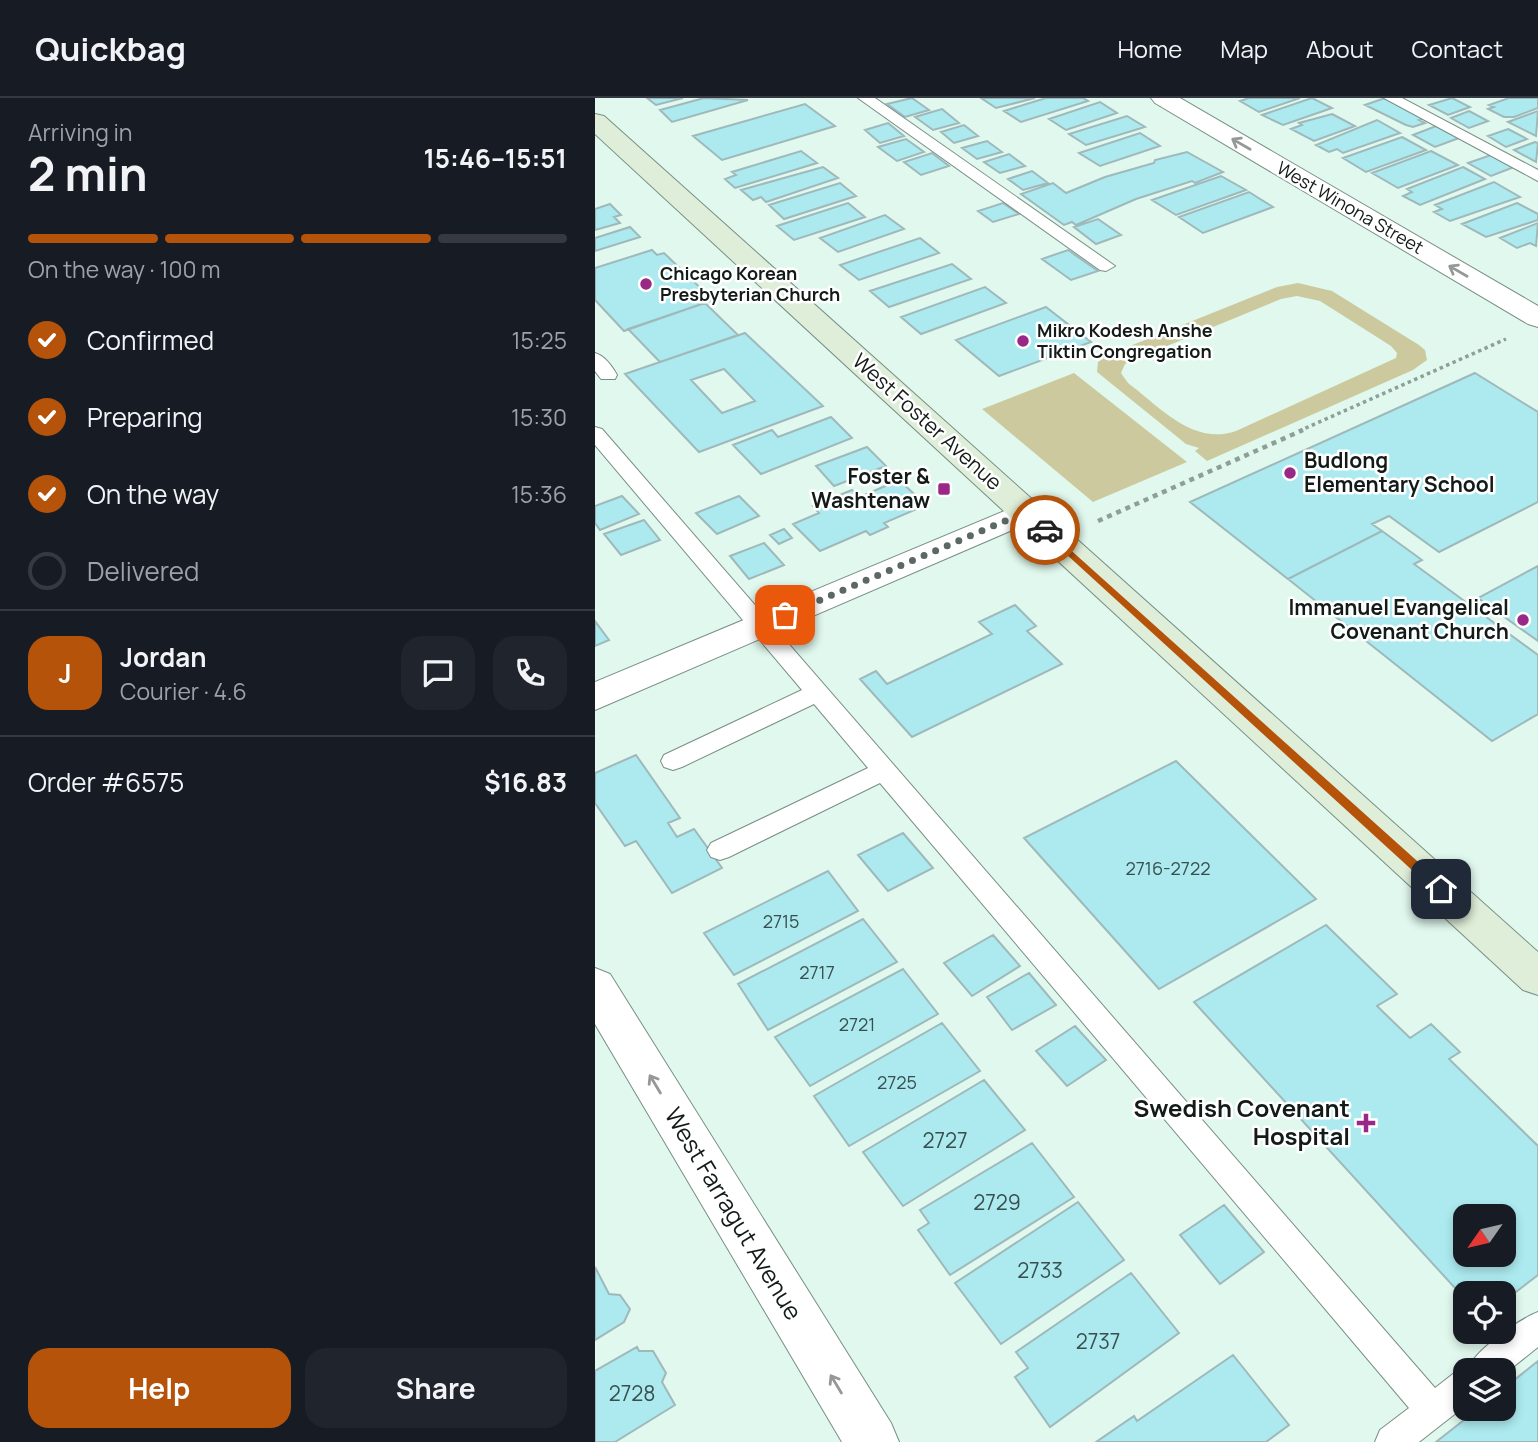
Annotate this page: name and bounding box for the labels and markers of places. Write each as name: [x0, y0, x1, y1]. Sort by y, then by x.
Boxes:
place label: Chicago Korean Presbyterian Church: [660, 261, 840, 306]
marker: Chicago Korean Presbyterian Church: [638, 276, 654, 292]
place label: Mikro Kodesh Anshe Tiktin Congregation: [1037, 318, 1213, 363]
marker: Mikro Kodesh Anshe Tiktin Congregation: [1015, 333, 1031, 349]
place label: Budlong Elementary School: [1304, 446, 1495, 498]
place label: Foster & Washtenaw: [811, 462, 930, 514]
marker: Budlong Elementary School: [1282, 465, 1298, 481]
marker: Foster & Washtenaw: [936, 481, 952, 497]
pin: [755, 585, 815, 645]
place label: Immanuel Evangelical Covenant Church: [1288, 593, 1509, 645]
marker: Immanuel Evangelical Covenant Church: [1515, 612, 1531, 628]
pin: [1411, 859, 1471, 919]
place label: Swedish Covenant Hospital: [1133, 1091, 1350, 1152]
marker: Swedish Covenant Hospital: [1356, 1113, 1376, 1133]

